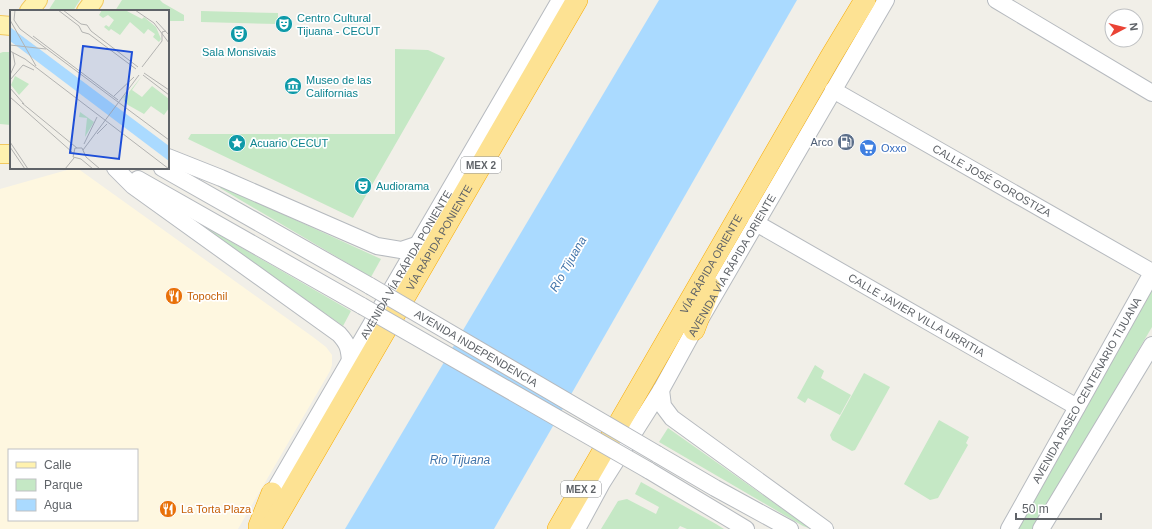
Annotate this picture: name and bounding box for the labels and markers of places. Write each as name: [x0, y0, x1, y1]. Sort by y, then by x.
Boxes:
place label: Centro Cultural Tijuana - CECUT: [297, 12, 381, 37]
theatre icon: Centro Cultural Tijuana - CECUT: [274, 14, 294, 34]
theatre icon: Sala Monsivais: [229, 24, 249, 44]
place label: Sala Monsivais: [202, 46, 276, 58]
place label: Museo de las Californias: [306, 74, 372, 99]
museum icon: Museo de las Californias: [283, 76, 303, 96]
fuel station icon: Arco: [836, 132, 856, 152]
place icon: Acuario CECUT: [227, 133, 247, 153]
place label: Arco: [810, 136, 833, 148]
place label: Acuario CECUT: [250, 137, 329, 149]
supermarket icon: Oxxo: [858, 138, 878, 158]
place label: Oxxo: [881, 142, 907, 154]
theatre icon: Audiorama: [353, 176, 373, 196]
place label: Audiorama: [376, 180, 430, 192]
restaurant icon: Topochil: [164, 286, 184, 306]
place label: Topochil: [187, 290, 227, 302]
restaurant icon: La Torta Plaza: [158, 499, 178, 519]
place label: La Torta Plaza: [181, 503, 252, 515]

